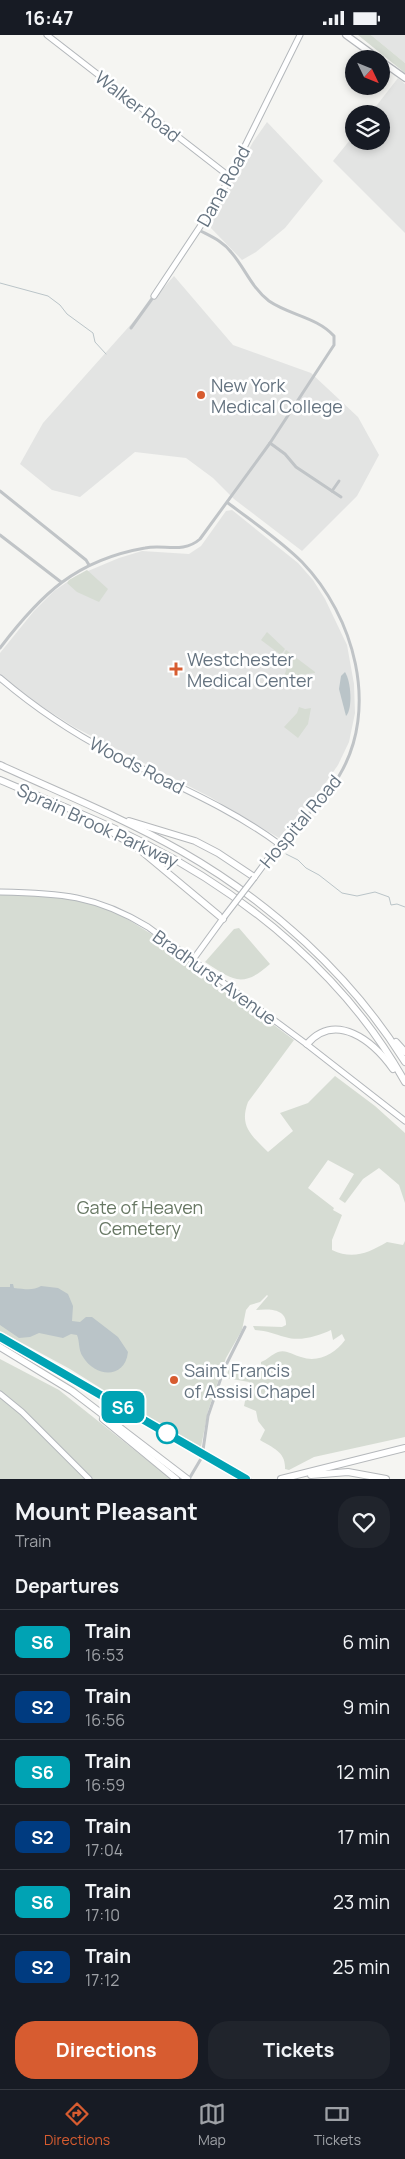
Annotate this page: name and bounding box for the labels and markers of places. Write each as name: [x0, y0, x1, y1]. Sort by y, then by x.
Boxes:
place label: New York Medical College: [211, 373, 343, 418]
marker: New York Medical College: [195, 389, 207, 401]
place label: Westchester Medical Center: [187, 647, 313, 692]
marker: Westchester Medical Center: [169, 662, 183, 676]
place label: Saint Francis of Assisi Chapel: [184, 1358, 315, 1403]
marker: Saint Francis of Assisi Chapel: [168, 1374, 180, 1386]
unlabelled marker: [156, 1422, 178, 1444]

